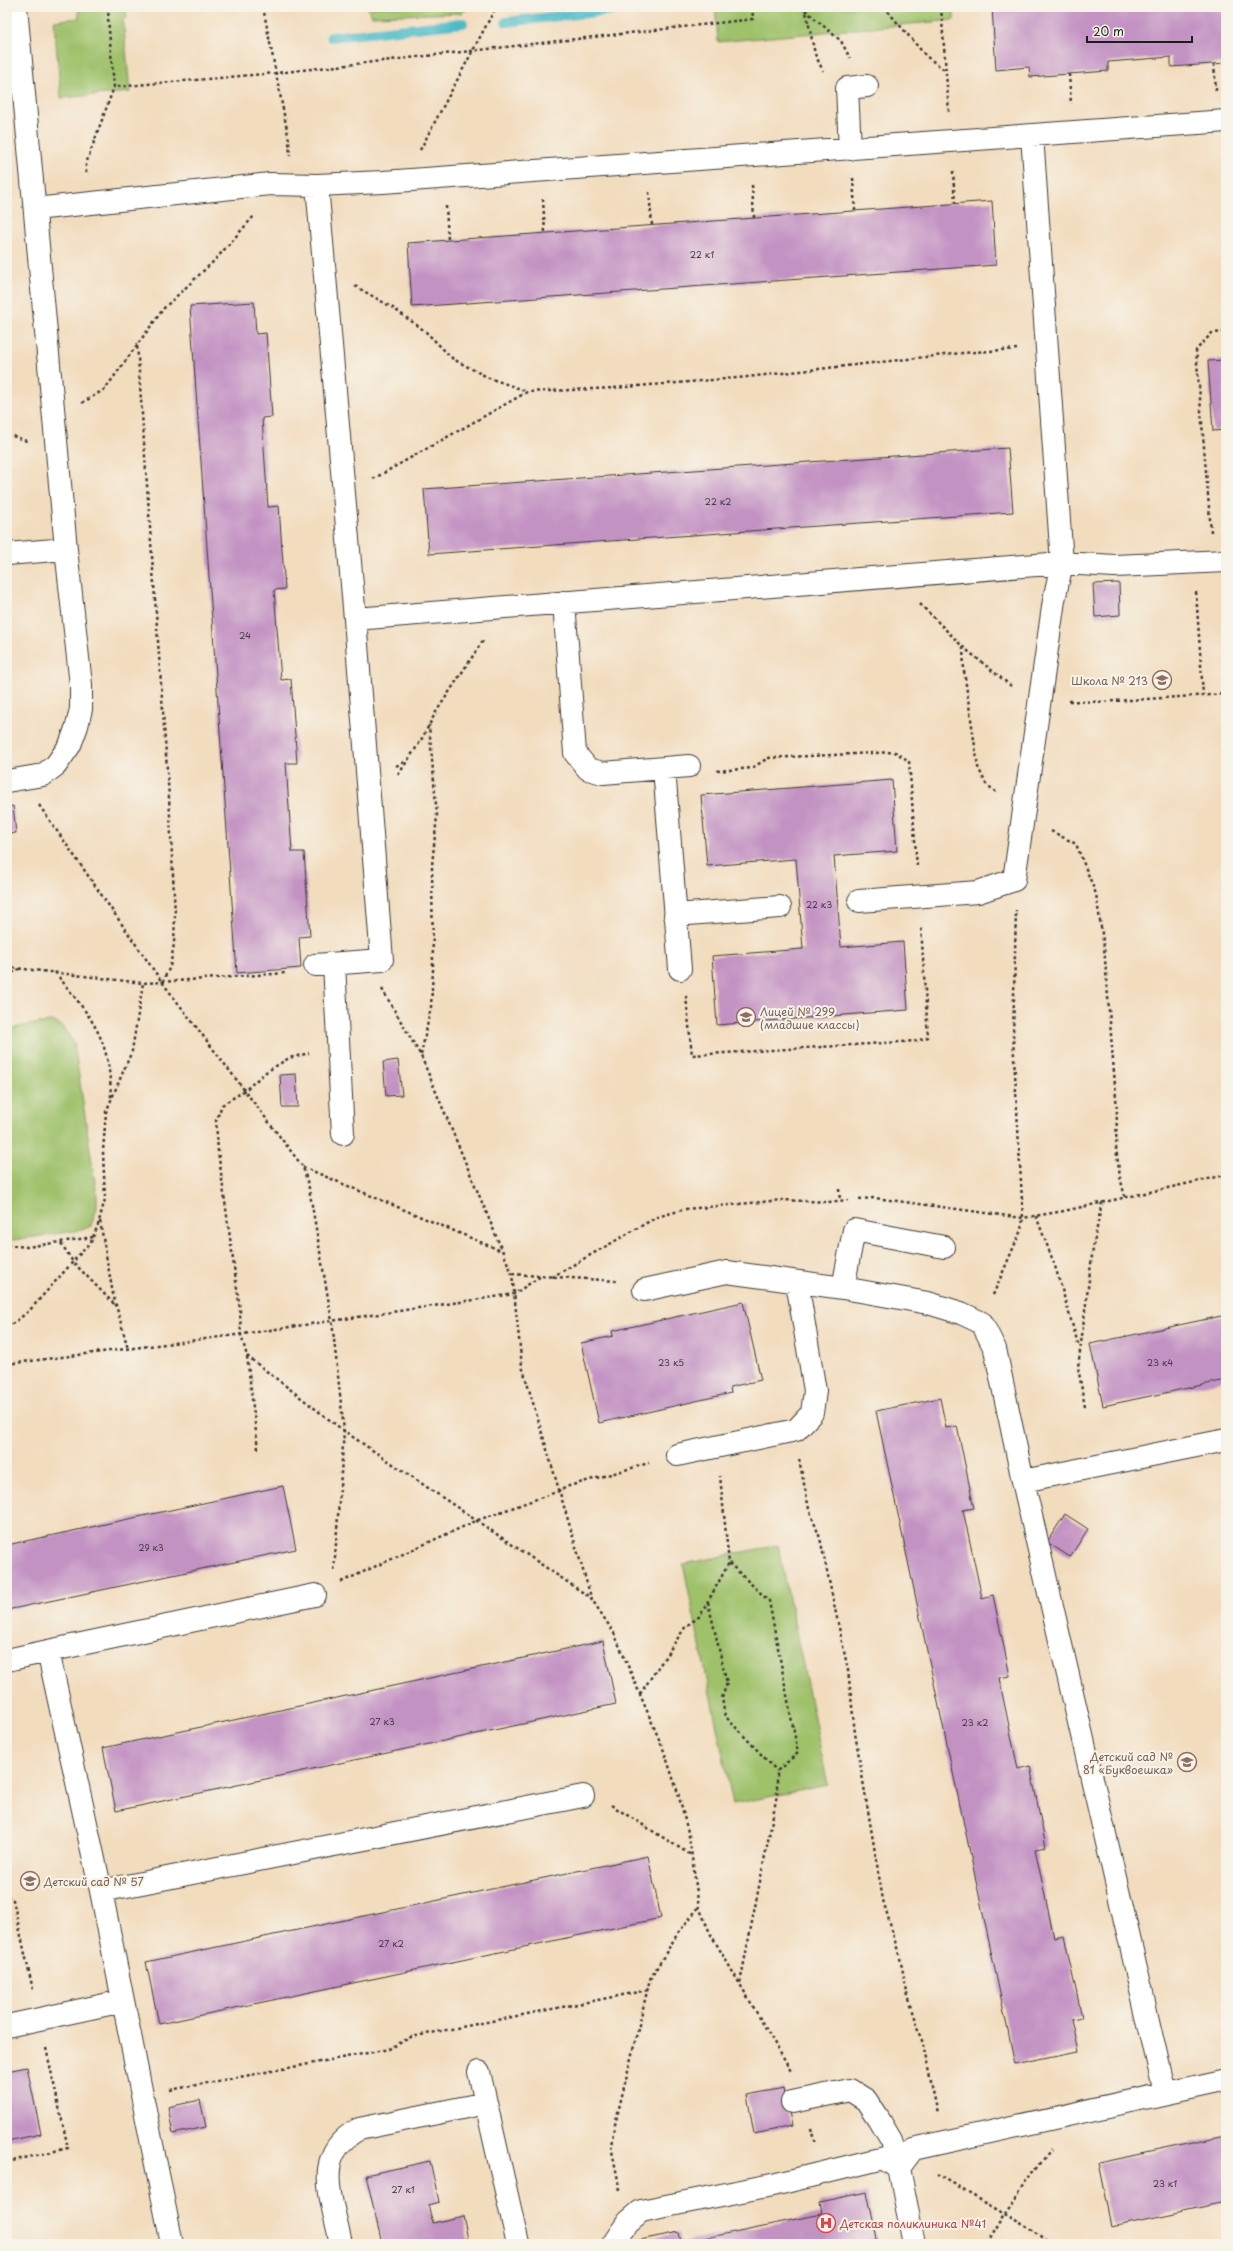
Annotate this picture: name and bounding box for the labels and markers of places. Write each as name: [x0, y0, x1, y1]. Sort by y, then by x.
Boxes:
school or university icon: Школа № 213: [1151, 669, 1173, 691]
place label: Школа № 213: [1071, 672, 1148, 689]
place label: Лицей № 299 (младшие классы): [760, 1003, 859, 1033]
school or university icon: Лицей № 299 (младшие классы): [735, 1006, 757, 1028]
place label: Детский сад № 81 «Буквоешка»: [1083, 1748, 1173, 1778]
school or university icon: Детский сад № 81 «Буквоешка»: [1176, 1751, 1198, 1773]
school or university icon: Детский сад № 57: [19, 1870, 41, 1892]
place label: Детский сад № 57: [43, 1873, 144, 1890]
hospital icon: Детская поликлиника №41: [815, 2212, 837, 2234]
place label: Детская поликлиника №41: [839, 2215, 986, 2232]

